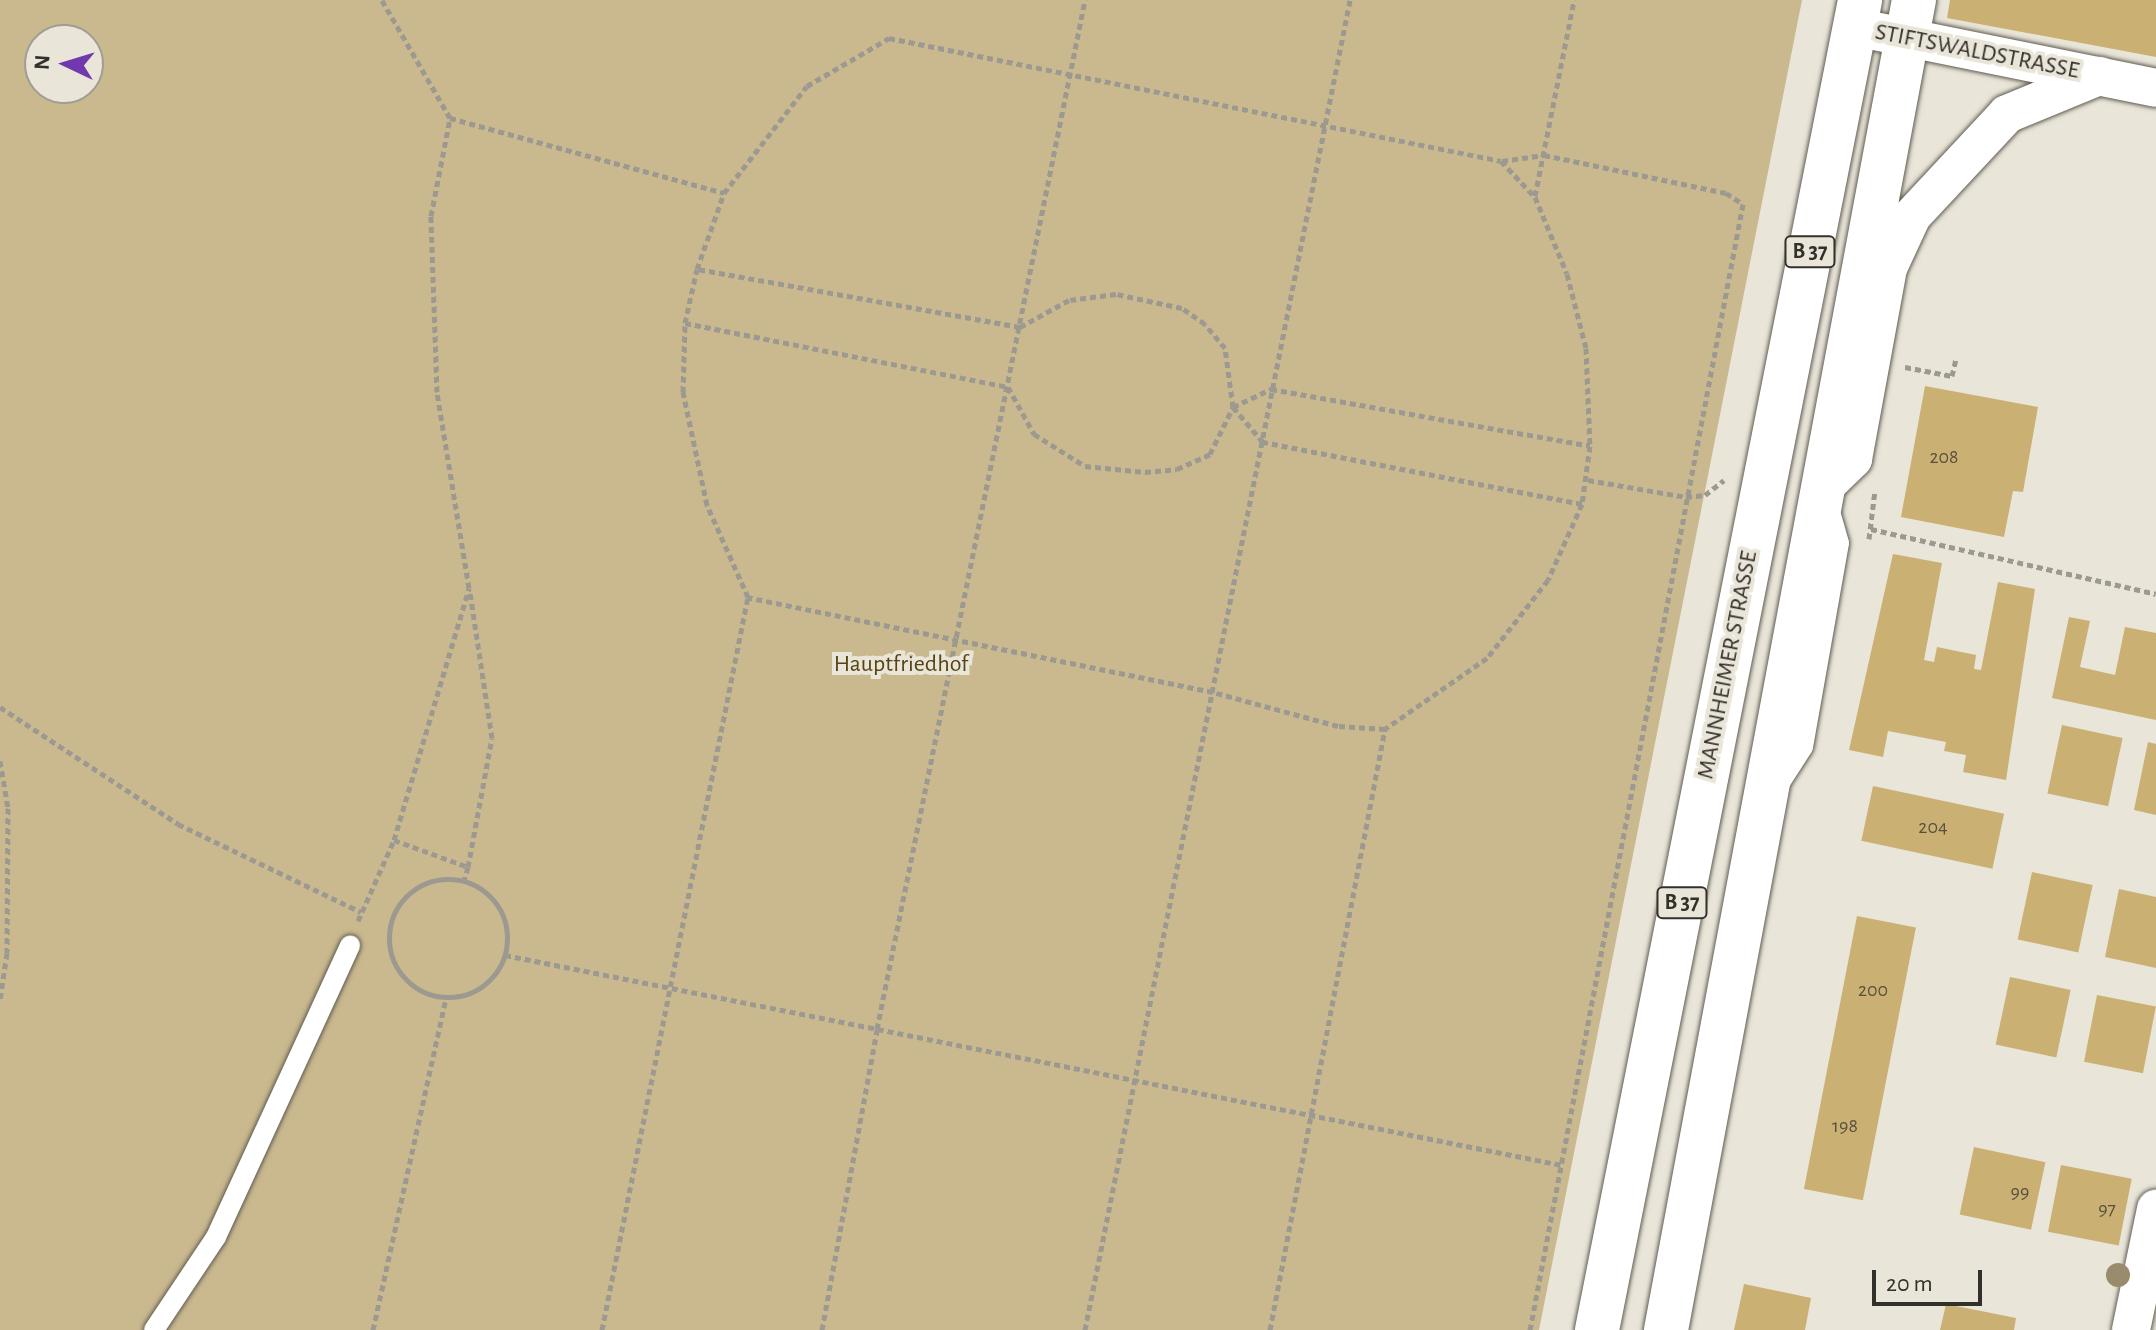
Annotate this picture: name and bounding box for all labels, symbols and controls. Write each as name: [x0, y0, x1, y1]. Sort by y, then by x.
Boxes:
street label: STIFTSWALDSTRASSE: [1873, 18, 2081, 86]
north arrow: [24, 24, 104, 104]
text: N: [31, 54, 54, 71]
road number: B 37: [1784, 234, 1836, 270]
house number: 208: [1929, 445, 1959, 469]
street label: MANNHEIMER STRASSE: [1692, 548, 1764, 782]
park label: Hauptfriedhof: [834, 651, 968, 679]
house number: 204: [1918, 815, 1948, 839]
road number: B 37: [1656, 885, 1708, 921]
house number: 200: [1858, 978, 1888, 1002]
house number: 198: [1832, 1114, 1858, 1138]
house number: 99: [2011, 1180, 2029, 1204]
house number: 97: [2098, 1197, 2116, 1221]
scale bar: [1876, 1254, 1986, 1304]
text: 20 m: [1886, 1272, 1933, 1296]

